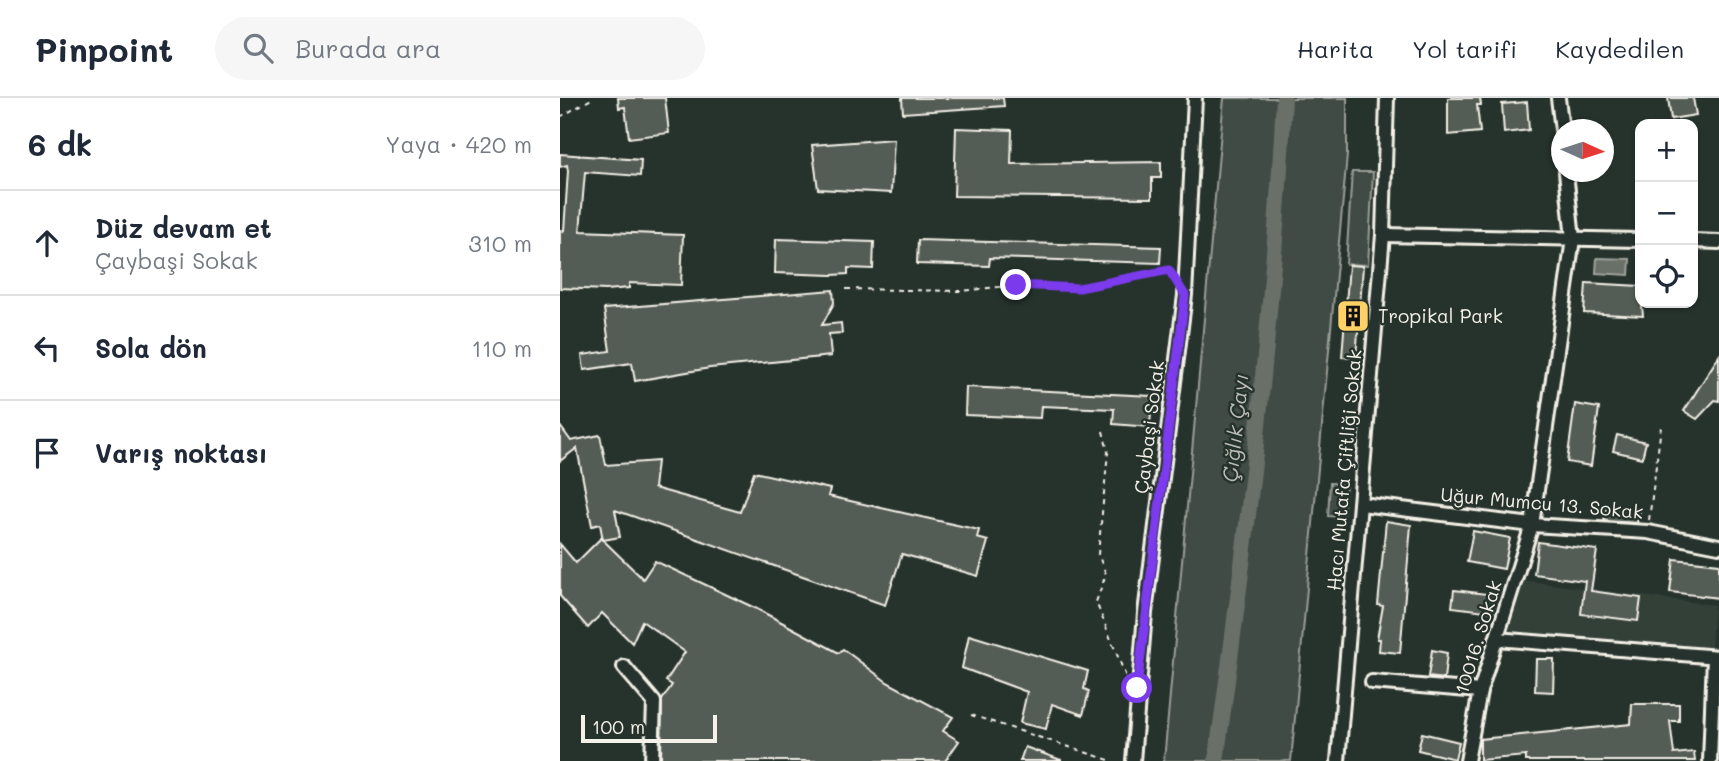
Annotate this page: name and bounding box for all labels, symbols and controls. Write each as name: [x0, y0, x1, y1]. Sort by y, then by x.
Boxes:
search box: [215, 17, 705, 80]
text: Pinpoint: [35, 27, 173, 70]
icon: search: [239, 29, 277, 67]
text: Burada ara: [295, 31, 441, 65]
text: Harita: [1297, 33, 1374, 64]
text: Yol tarifi: [1412, 33, 1517, 64]
text: Kaydedilen: [1555, 33, 1684, 64]
north arrow: [1551, 119, 1614, 182]
map controls: [1635, 119, 1698, 308]
button: +: [1635, 119, 1698, 182]
text: 6 dk: [28, 124, 92, 164]
text: Yaya · 420 m: [385, 129, 532, 159]
button: −: [1635, 182, 1698, 245]
text: Düz devam et: [95, 211, 272, 245]
icon: ahead: [28, 224, 66, 262]
text: 310 m: [468, 228, 532, 258]
text: Çaybaşi Sokak: [95, 245, 258, 275]
button: locate: [1635, 245, 1698, 308]
route end: [1000, 269, 1031, 300]
building icon: Tropikal Park: [1334, 297, 1372, 335]
place label: Tropikal Park: [1378, 303, 1503, 328]
icon: left: [28, 329, 66, 367]
text: Sola dön: [95, 331, 207, 365]
text: 110 m: [472, 333, 532, 363]
street label: Hacı Mutafa Çiftliği Sokak: [1320, 348, 1367, 592]
street label: Çaybaşi Sokak: [1128, 359, 1169, 495]
water label: Çığlık Çayı: [1215, 372, 1254, 484]
icon: arrive: [28, 434, 66, 472]
text: Varış noktası: [95, 436, 268, 470]
street label: Uğur Mumcu 13. Sokak: [1440, 481, 1644, 524]
street label: 10016. Sokak: [1448, 577, 1507, 697]
route start: [1121, 672, 1152, 703]
scale bar: [581, 712, 718, 744]
text: 100 m: [592, 714, 645, 739]

